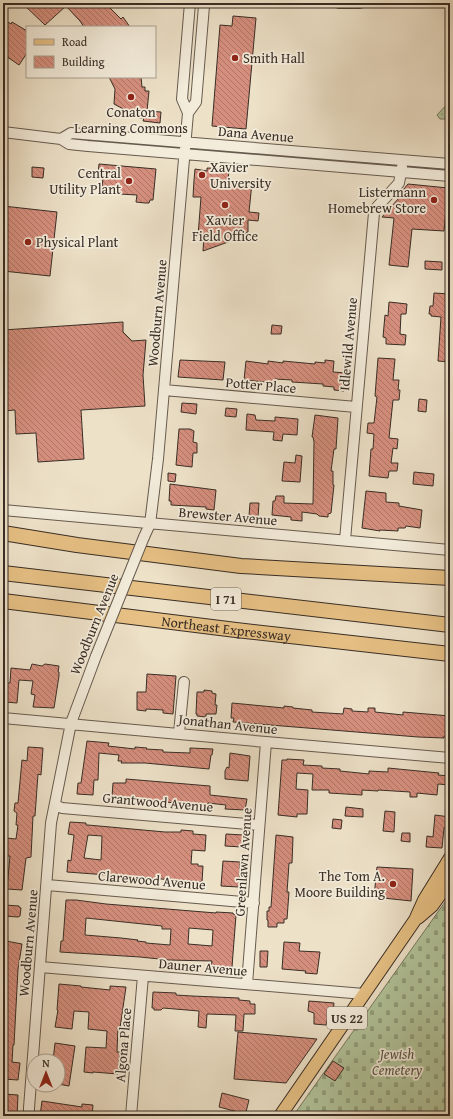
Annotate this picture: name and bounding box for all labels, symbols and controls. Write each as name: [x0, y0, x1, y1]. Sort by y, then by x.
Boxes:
legend: [26, 26, 156, 78]
text: Road: [62, 33, 88, 50]
place label: Smith Hall: [243, 48, 305, 68]
text: Building: [62, 53, 105, 70]
marker: Smith Hall: [230, 53, 240, 63]
marker: Conaton Learning Commons: [126, 92, 136, 102]
place label: Conaton Learning Commons: [74, 102, 188, 138]
street label: Dana Avenue: [217, 121, 295, 147]
place label: Xavier University: [210, 157, 271, 193]
place label: Central Utility Plant: [49, 163, 121, 199]
marker: Xavier University: [197, 170, 207, 180]
marker: Central Utility Plant: [124, 176, 134, 186]
place label: Listermann Homebrew Store: [328, 182, 426, 218]
marker: Listermann Homebrew Store: [429, 195, 439, 205]
marker: Xavier Field Office: [220, 200, 230, 210]
place label: Xavier Field Office: [192, 210, 258, 246]
place label: Physical Plant: [36, 232, 119, 252]
marker: Physical Plant: [23, 237, 33, 247]
street label: Woodburn Avenue: [142, 258, 172, 368]
street label: Idlewild Avenue: [334, 296, 362, 392]
street label: Potter Place: [225, 372, 298, 398]
street label: Brewster Avenue: [178, 502, 279, 530]
street label: Woodburn Avenue: [65, 570, 124, 678]
road number: I 71: [211, 588, 241, 610]
street label: Northeast Expressway: [160, 611, 292, 646]
street label: Jonathan Avenue: [176, 709, 279, 739]
street label: Grantwood Avenue: [102, 787, 215, 817]
street label: Greenlawn Avenue: [229, 806, 257, 917]
street label: Clarewood Avenue: [97, 865, 207, 895]
place label: The Tom A. Moore Building: [294, 866, 385, 902]
marker: The Tom A. Moore Building: [388, 879, 398, 889]
street label: Woodburn Avenue: [13, 888, 43, 998]
street label: Dauner Avenue: [158, 953, 249, 981]
street label: Algona Place: [110, 1006, 136, 1083]
road number: US 22: [327, 1007, 367, 1029]
park label: Jewish Cemetery: [372, 1044, 423, 1080]
north arrow: [26, 1053, 66, 1093]
text: N: [42, 1055, 50, 1071]

